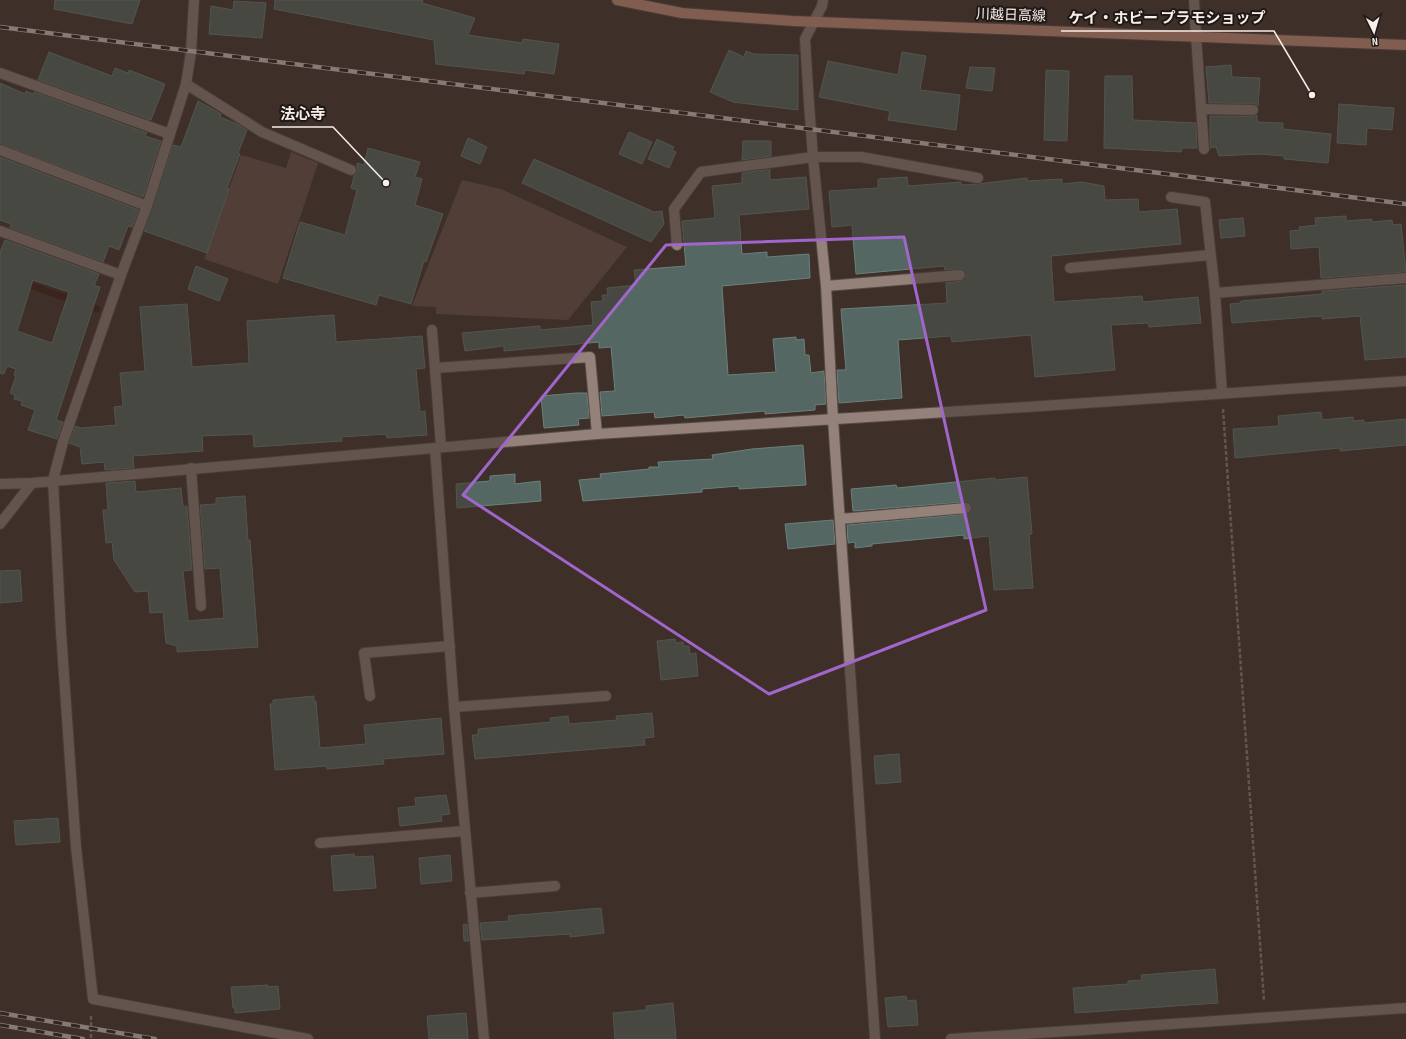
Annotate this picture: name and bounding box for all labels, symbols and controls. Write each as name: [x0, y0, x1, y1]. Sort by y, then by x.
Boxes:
callout: ケイ・ホビー プラモショップ: [1061, 4, 1274, 31]
street label: 川越日高線: [976, 5, 1046, 25]
text: ケイ・ホビー プラモショップ: [1068, 9, 1266, 28]
north arrow: [1354, 12, 1394, 52]
text: N: [1371, 35, 1378, 48]
callout: 法心寺: [272, 100, 333, 127]
text: 法心寺: [280, 105, 326, 124]

